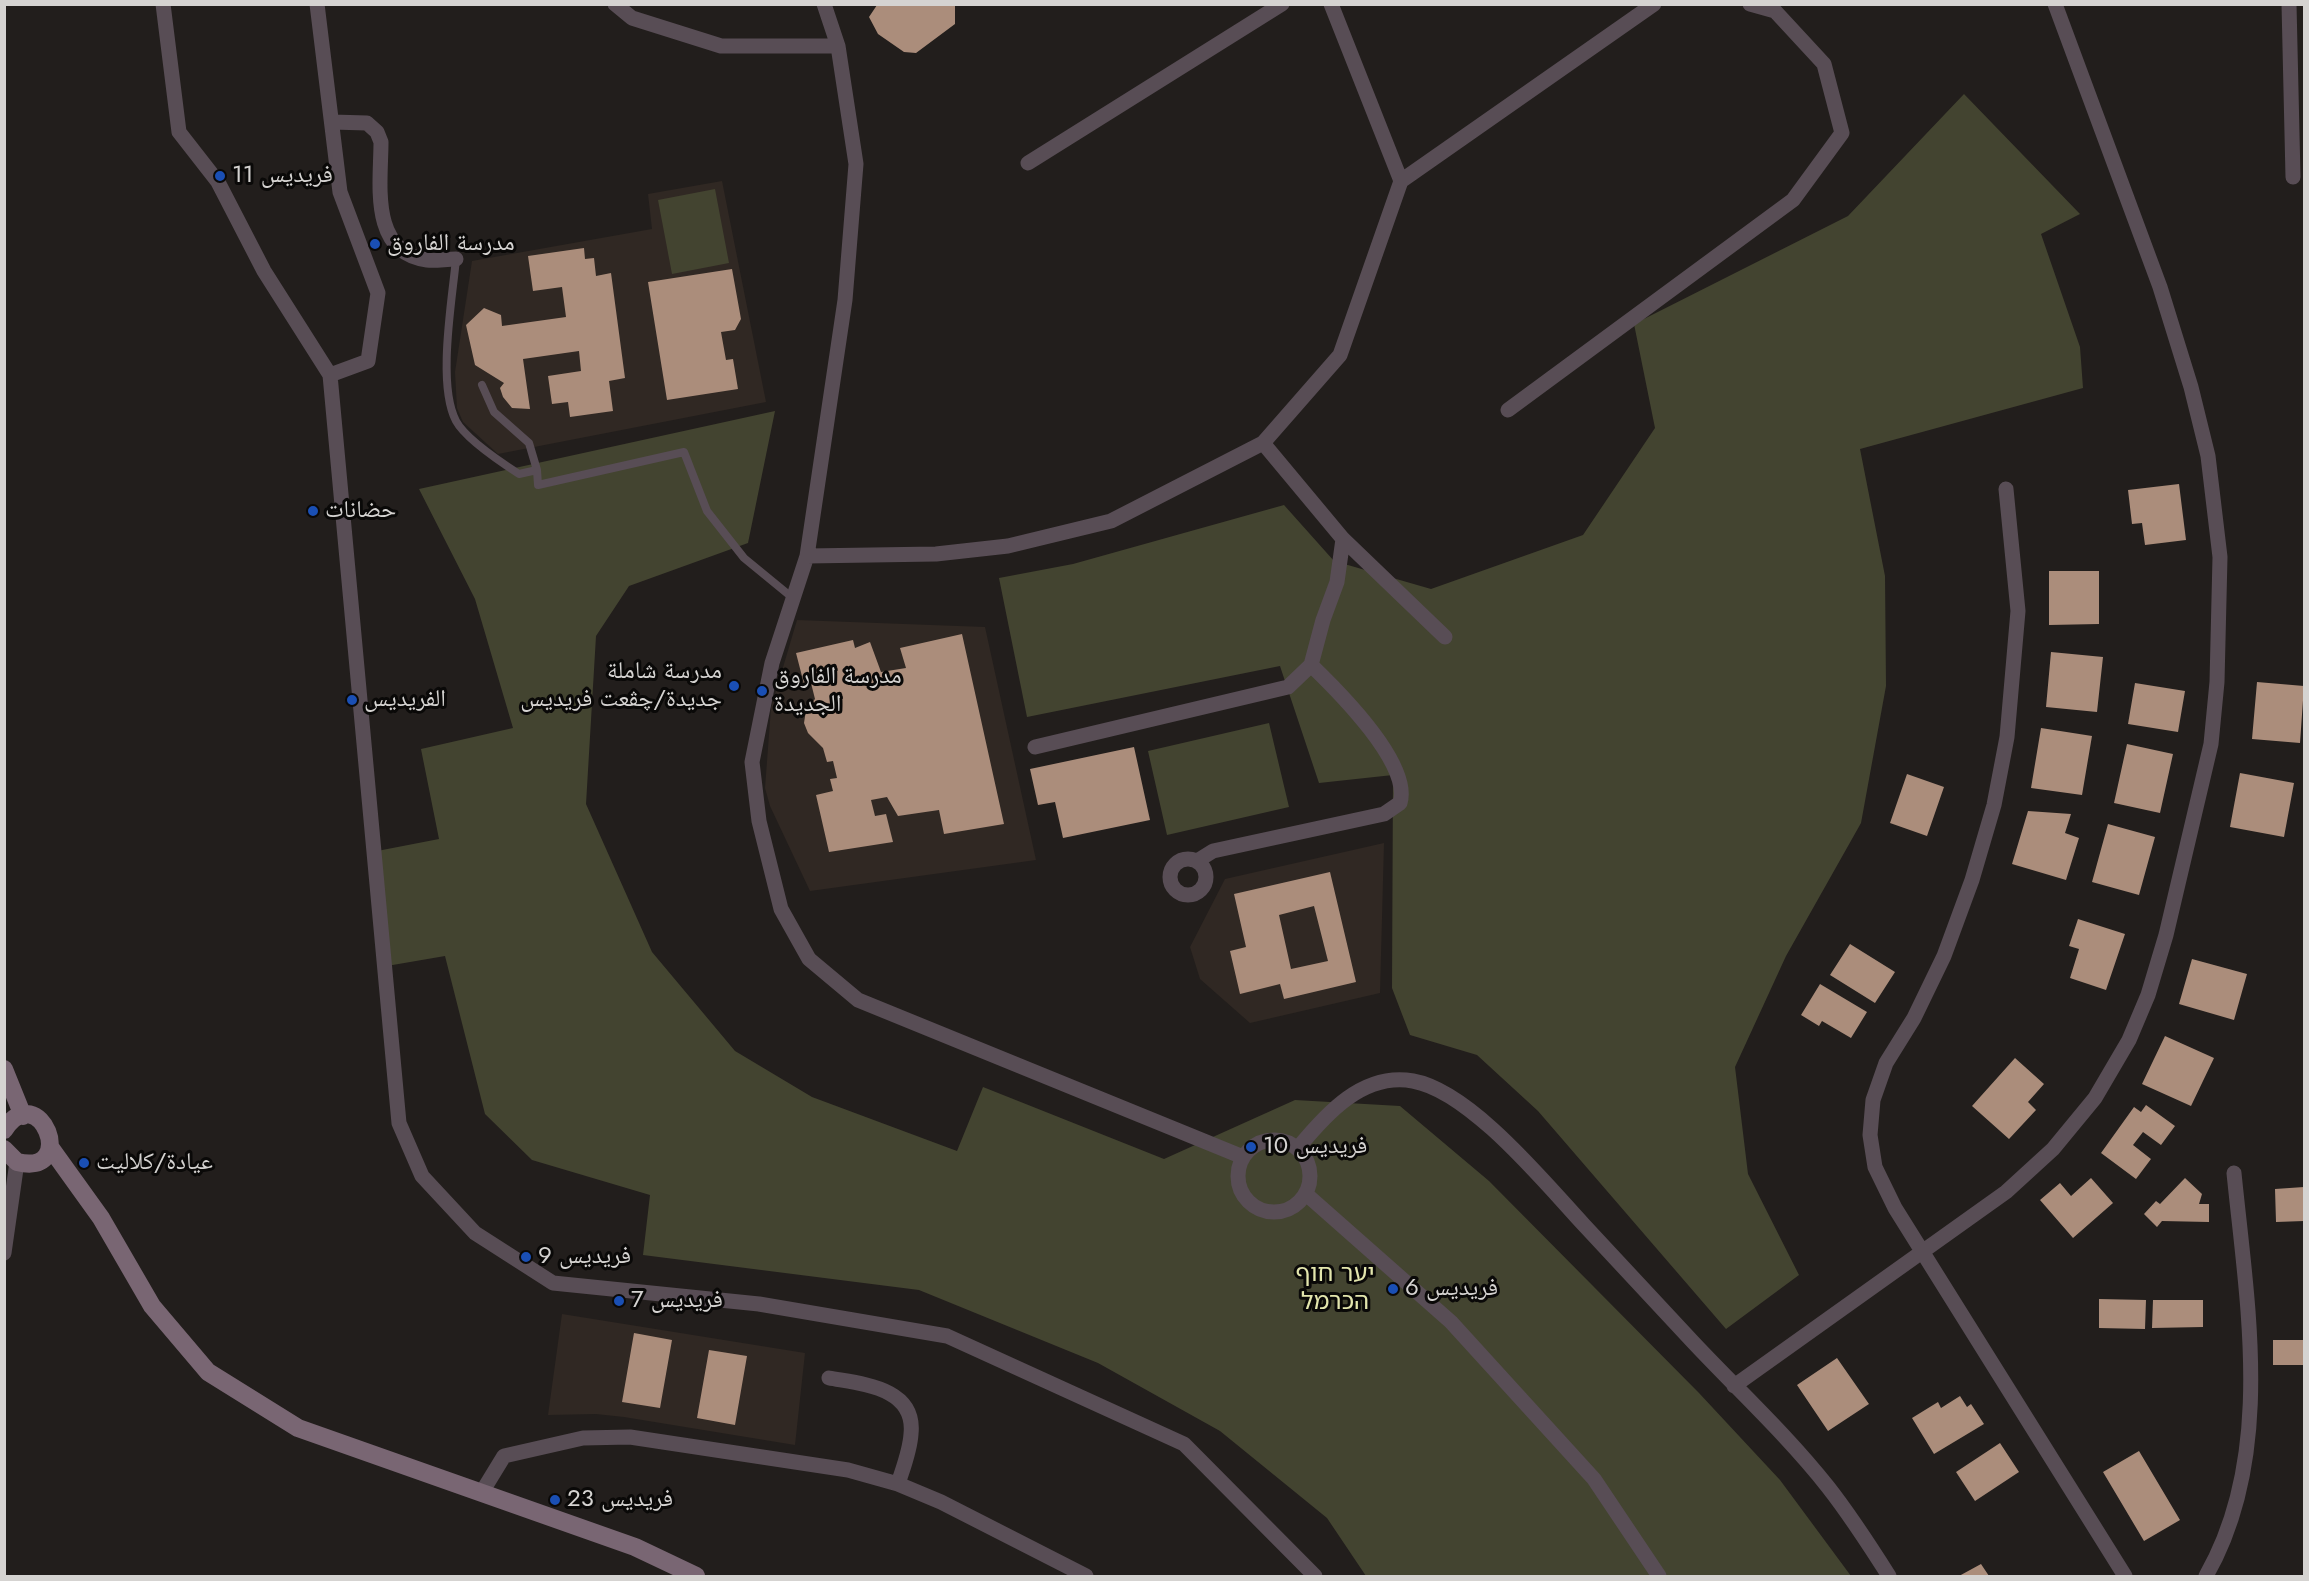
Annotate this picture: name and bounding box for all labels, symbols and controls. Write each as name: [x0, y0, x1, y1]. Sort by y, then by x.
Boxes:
place label: فريديس 11: [232, 162, 333, 190]
marker: فريديس 11: [213, 169, 227, 183]
place label: مدرسة الفاروق: [387, 230, 515, 258]
marker: مدرسة الفاروق: [368, 237, 382, 251]
place label: حضانات: [325, 497, 396, 525]
marker: حضانات: [306, 504, 320, 518]
place label: مدرسة شاملة جديدة/چڤعت فريديس: [520, 658, 722, 714]
place label: مدرسة الفاروق الجديدة: [774, 663, 902, 719]
marker: مدرسة شاملة جديدة/چڤعت فريديس: [727, 679, 741, 693]
marker: مدرسة الفاروق الجديدة: [755, 684, 769, 698]
place label: الفريديس: [364, 686, 446, 714]
marker: الفريديس: [345, 693, 359, 707]
place label: فريديس 10: [1263, 1133, 1367, 1161]
marker: فريديس 10: [1244, 1140, 1258, 1154]
place label: عيادة/كلاليت: [96, 1149, 213, 1177]
marker: عيادة/كلاليت: [77, 1156, 91, 1170]
place label: فريديس 9: [538, 1243, 631, 1271]
marker: فريديس 9: [519, 1250, 533, 1264]
park label: יער חוף הכרמל: [1295, 1261, 1375, 1317]
place label: فريديس 6: [1405, 1275, 1498, 1303]
marker: فريديس 6: [1386, 1282, 1400, 1296]
place label: فريديس 7: [631, 1287, 723, 1315]
marker: فريديس 7: [612, 1294, 626, 1308]
place label: فريديس 23: [567, 1486, 673, 1514]
marker: فريديس 23: [548, 1493, 562, 1507]

